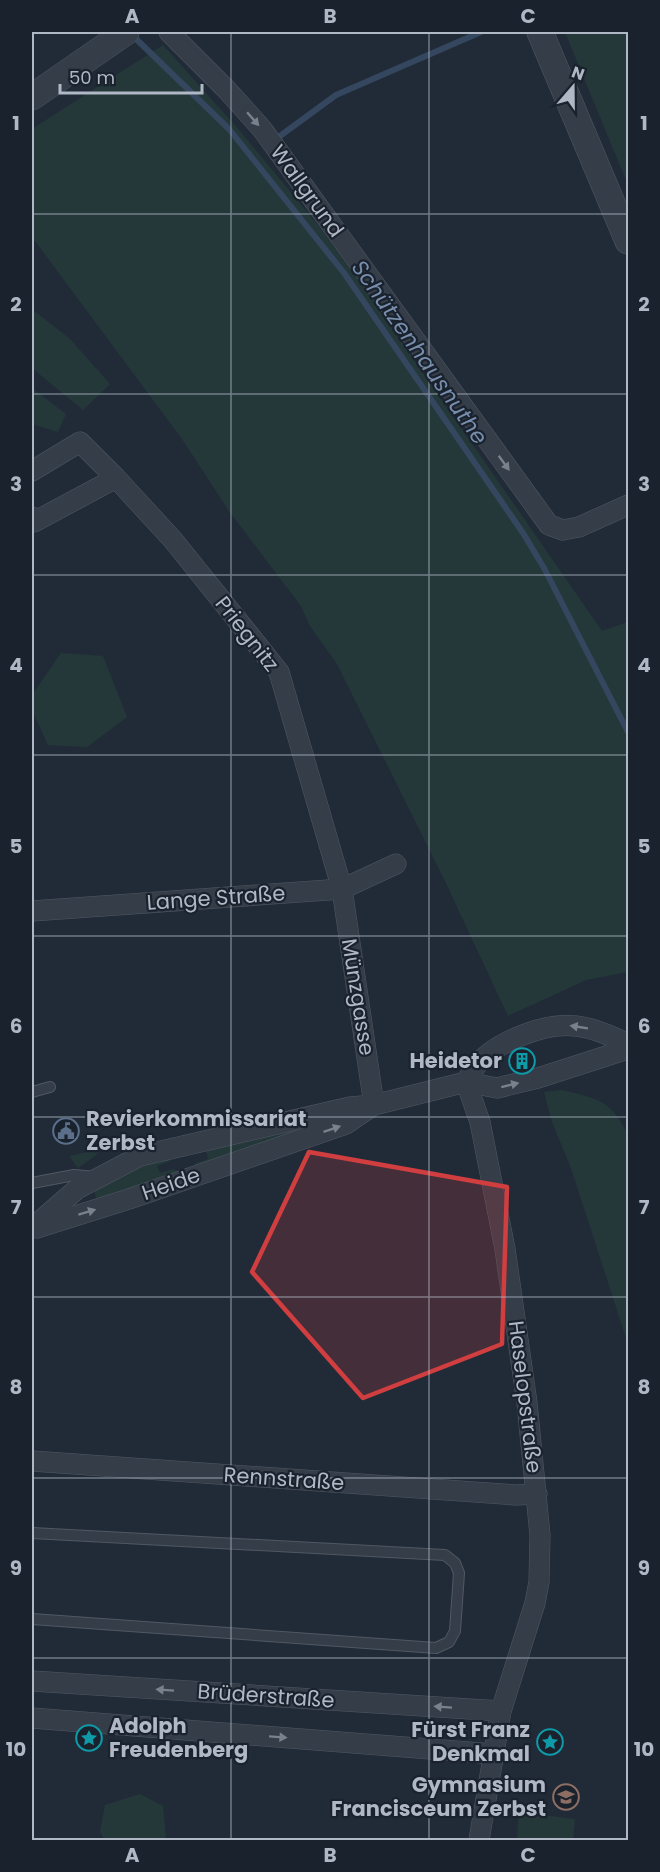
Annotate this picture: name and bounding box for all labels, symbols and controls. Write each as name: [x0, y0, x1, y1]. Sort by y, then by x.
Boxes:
text: A: [125, 2, 140, 30]
text: B: [323, 2, 337, 30]
text: C: [520, 2, 536, 30]
scale bar: [60, 57, 202, 95]
north arrow: [543, 57, 603, 117]
text: N: [568, 61, 588, 86]
text: 50 m: [69, 65, 115, 90]
text: 1: [12, 109, 20, 137]
text: 1: [640, 109, 648, 137]
one-way arrow: [246, 111, 259, 126]
street label: Wallgrund: [264, 138, 351, 243]
water label: Schützenhausnuthe: [344, 254, 495, 451]
text: 2: [10, 290, 22, 318]
text: 2: [638, 290, 650, 318]
one-way arrow: [498, 456, 510, 471]
text: 3: [10, 470, 22, 498]
text: 3: [638, 470, 650, 498]
street label: Priegnitz: [209, 590, 286, 677]
text: 4: [9, 651, 23, 679]
text: 4: [637, 651, 651, 679]
text: 5: [10, 832, 23, 860]
text: 5: [638, 832, 651, 860]
street label: Lange Straße: [146, 878, 286, 917]
street label: Münzgasse: [335, 936, 382, 1057]
text: 6: [10, 1012, 22, 1040]
text: 6: [638, 1012, 650, 1040]
one-way arrow: [569, 1023, 588, 1032]
place label: Heidetor: [409, 1046, 502, 1075]
building icon: Heidetor: [507, 1046, 537, 1076]
one-way arrow: [501, 1079, 520, 1089]
place label: Revierkommissariat Zerbst: [86, 1104, 307, 1157]
public building icon: Revierkommissariat Zerbst: [51, 1116, 81, 1146]
one-way arrow: [323, 1124, 341, 1133]
street label: Heide: [138, 1160, 204, 1207]
text: 7: [11, 1193, 22, 1221]
text: 7: [639, 1193, 650, 1221]
one-way arrow: [78, 1207, 96, 1216]
street label: Haselopstraße: [502, 1319, 549, 1475]
text: 8: [10, 1373, 22, 1401]
text: 8: [638, 1373, 650, 1401]
street label: Rennstraße: [223, 1460, 345, 1497]
text: 9: [10, 1554, 22, 1582]
text: 9: [638, 1554, 650, 1582]
street label: Brüderstraße: [197, 1676, 335, 1715]
one-way arrow: [155, 1685, 174, 1694]
one-way arrow: [433, 1702, 452, 1712]
place label: Adolph Freudenberg: [109, 1711, 248, 1764]
place label: Fürst Franz Denkmal: [411, 1715, 530, 1768]
place icon: Adolph Freudenberg: [74, 1723, 104, 1753]
place icon: Fürst Franz Denkmal: [535, 1727, 565, 1757]
one-way arrow: [269, 1732, 288, 1742]
text: 10: [6, 1735, 26, 1763]
text: 10: [634, 1735, 654, 1763]
place label: Gymnasium Francisceum Zerbst: [331, 1770, 546, 1823]
school or university icon: Gymnasium Francisceum Zerbst: [551, 1782, 581, 1812]
text: A: [125, 1841, 140, 1869]
text: B: [323, 1841, 337, 1869]
text: C: [520, 1841, 536, 1869]

